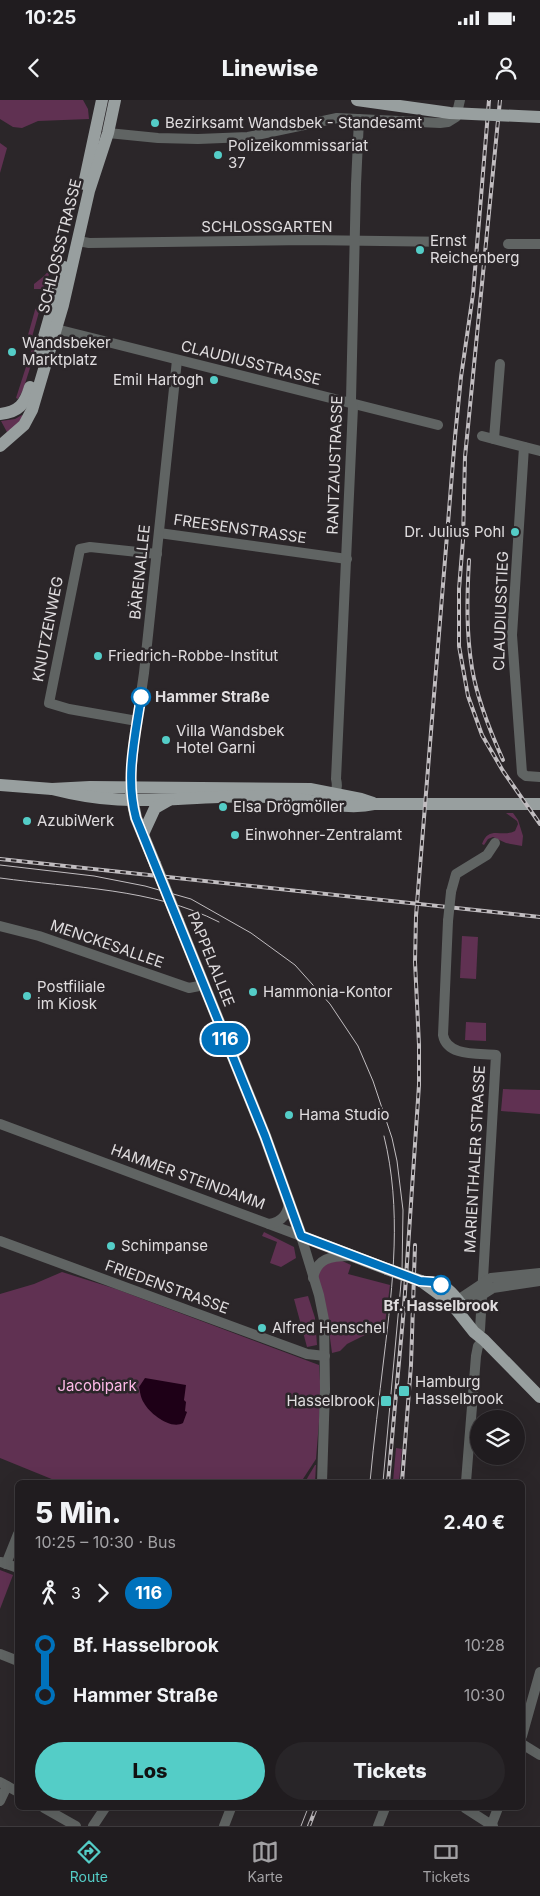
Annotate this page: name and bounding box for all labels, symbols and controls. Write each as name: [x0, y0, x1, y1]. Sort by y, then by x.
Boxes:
text: 10:25: [25, 6, 76, 29]
icon: back: [20, 54, 48, 82]
icon: person: [492, 54, 520, 82]
text: Linewise: [222, 55, 318, 81]
place label: Bezirksamt Wandsbek - Standesamt: [165, 113, 422, 132]
marker: Bezirksamt Wandsbek - Standesamt: [149, 117, 161, 129]
place label: Polizeikommissariat 37: [228, 136, 368, 172]
marker: Polizeikommissariat 37: [212, 149, 224, 161]
street label: SCHLOSSSTRASSE: [34, 177, 85, 315]
street label: SCHLOSSGARTEN: [201, 217, 333, 236]
place label: Ernst Reichenberg: [430, 231, 519, 267]
marker: Ernst Reichenberg: [414, 244, 426, 256]
place label: Wandsbeker Marktplatz: [22, 333, 111, 369]
street label: CLAUDIUSSTRASSE: [179, 336, 323, 389]
marker: Wandsbeker Marktplatz: [6, 346, 18, 358]
place label: Emil Hartogh: [113, 370, 204, 389]
marker: Emil Hartogh: [208, 374, 220, 386]
street label: RANTZAUSTRASSE: [323, 395, 346, 535]
street label: FREESENSTRASSE: [172, 510, 308, 547]
place label: Dr. Julius Pohl: [404, 522, 505, 541]
street label: BÄRENALLEE: [125, 523, 154, 620]
marker: Dr. Julius Pohl: [509, 526, 521, 538]
street label: CLAUDIUSSTIEG: [489, 551, 512, 671]
street label: KNUTZENWEG: [28, 575, 67, 683]
place label: Friedrich-Robbe-Institut: [108, 646, 278, 665]
marker: Friedrich-Robbe-Institut: [92, 650, 104, 662]
marker: Hammer Straße: [131, 687, 151, 707]
place label: Hammer Straße: [155, 687, 270, 706]
place label: Villa Wandsbek Hotel Garni: [176, 721, 285, 757]
marker: Villa Wandsbek Hotel Garni: [160, 734, 172, 746]
place label: Elsa Drögmöller: [233, 797, 345, 816]
marker: Elsa Drögmöller: [217, 801, 229, 813]
place label: AzubiWerk: [37, 811, 115, 830]
marker: AzubiWerk: [21, 815, 33, 827]
place label: Einwohner-Zentralamt: [245, 825, 402, 844]
marker: Einwohner-Zentralamt: [229, 829, 241, 841]
street label: PAPPELALLEE: [184, 909, 239, 1009]
street label: MENCKESALLEE: [48, 915, 166, 972]
place label: Postfiliale im Kiosk: [37, 977, 105, 1013]
place label: Hammonia-Kontor: [263, 982, 393, 1001]
marker: Hammonia-Kontor: [247, 986, 259, 998]
marker: Postfiliale im Kiosk: [21, 990, 33, 1002]
line badge: 116: [196, 1023, 254, 1055]
text: 116: [211, 1028, 239, 1049]
street label: MARIENTHALER STRASSE: [460, 1065, 489, 1253]
place label: Hama Studio: [299, 1105, 390, 1124]
marker: Hama Studio: [283, 1109, 295, 1121]
street label: HAMMER STEINDAMM: [108, 1140, 268, 1213]
place label: Schimpanse: [121, 1236, 208, 1255]
marker: Schimpanse: [105, 1240, 117, 1252]
street label: FRIEDENSTRASSE: [103, 1255, 232, 1318]
marker: Bf. Hasselbrook: [431, 1275, 451, 1295]
place label: Bf. Hasselbrook: [383, 1296, 499, 1315]
place label: Alfred Henschel: [272, 1318, 386, 1337]
marker: Alfred Henschel: [256, 1322, 268, 1334]
place label: Hamburg Hasselbrook: [415, 1372, 504, 1408]
park label: Jacobipark: [57, 1376, 137, 1395]
marker: Hamburg Hasselbrook: [397, 1384, 411, 1398]
place label: Hasselbrook: [286, 1391, 376, 1410]
marker: Hasselbrook: [379, 1394, 393, 1408]
map controls: [470, 1410, 525, 1465]
button: layers: [470, 1410, 525, 1465]
text: 5 Min.: [35, 1496, 121, 1530]
text: 2.40 €: [444, 1511, 505, 1534]
text: 10:25 – 10:30 · Bus: [35, 1532, 176, 1552]
icon: walk: [35, 1579, 63, 1607]
icon: forward: [89, 1579, 117, 1607]
text: 116: [135, 1582, 162, 1603]
text: 3: [71, 1583, 81, 1603]
text: Bf. Hasselbrook: [73, 1634, 219, 1657]
text: 10:28: [464, 1635, 505, 1655]
text: Hammer Straße: [73, 1684, 218, 1707]
text: 10:30: [464, 1685, 505, 1705]
button: Los: [35, 1742, 265, 1800]
button: Tickets: [275, 1742, 505, 1800]
tab: Route: [70, 1838, 108, 1885]
tab: Karte: [247, 1838, 283, 1885]
tab: Tickets: [422, 1838, 470, 1885]

